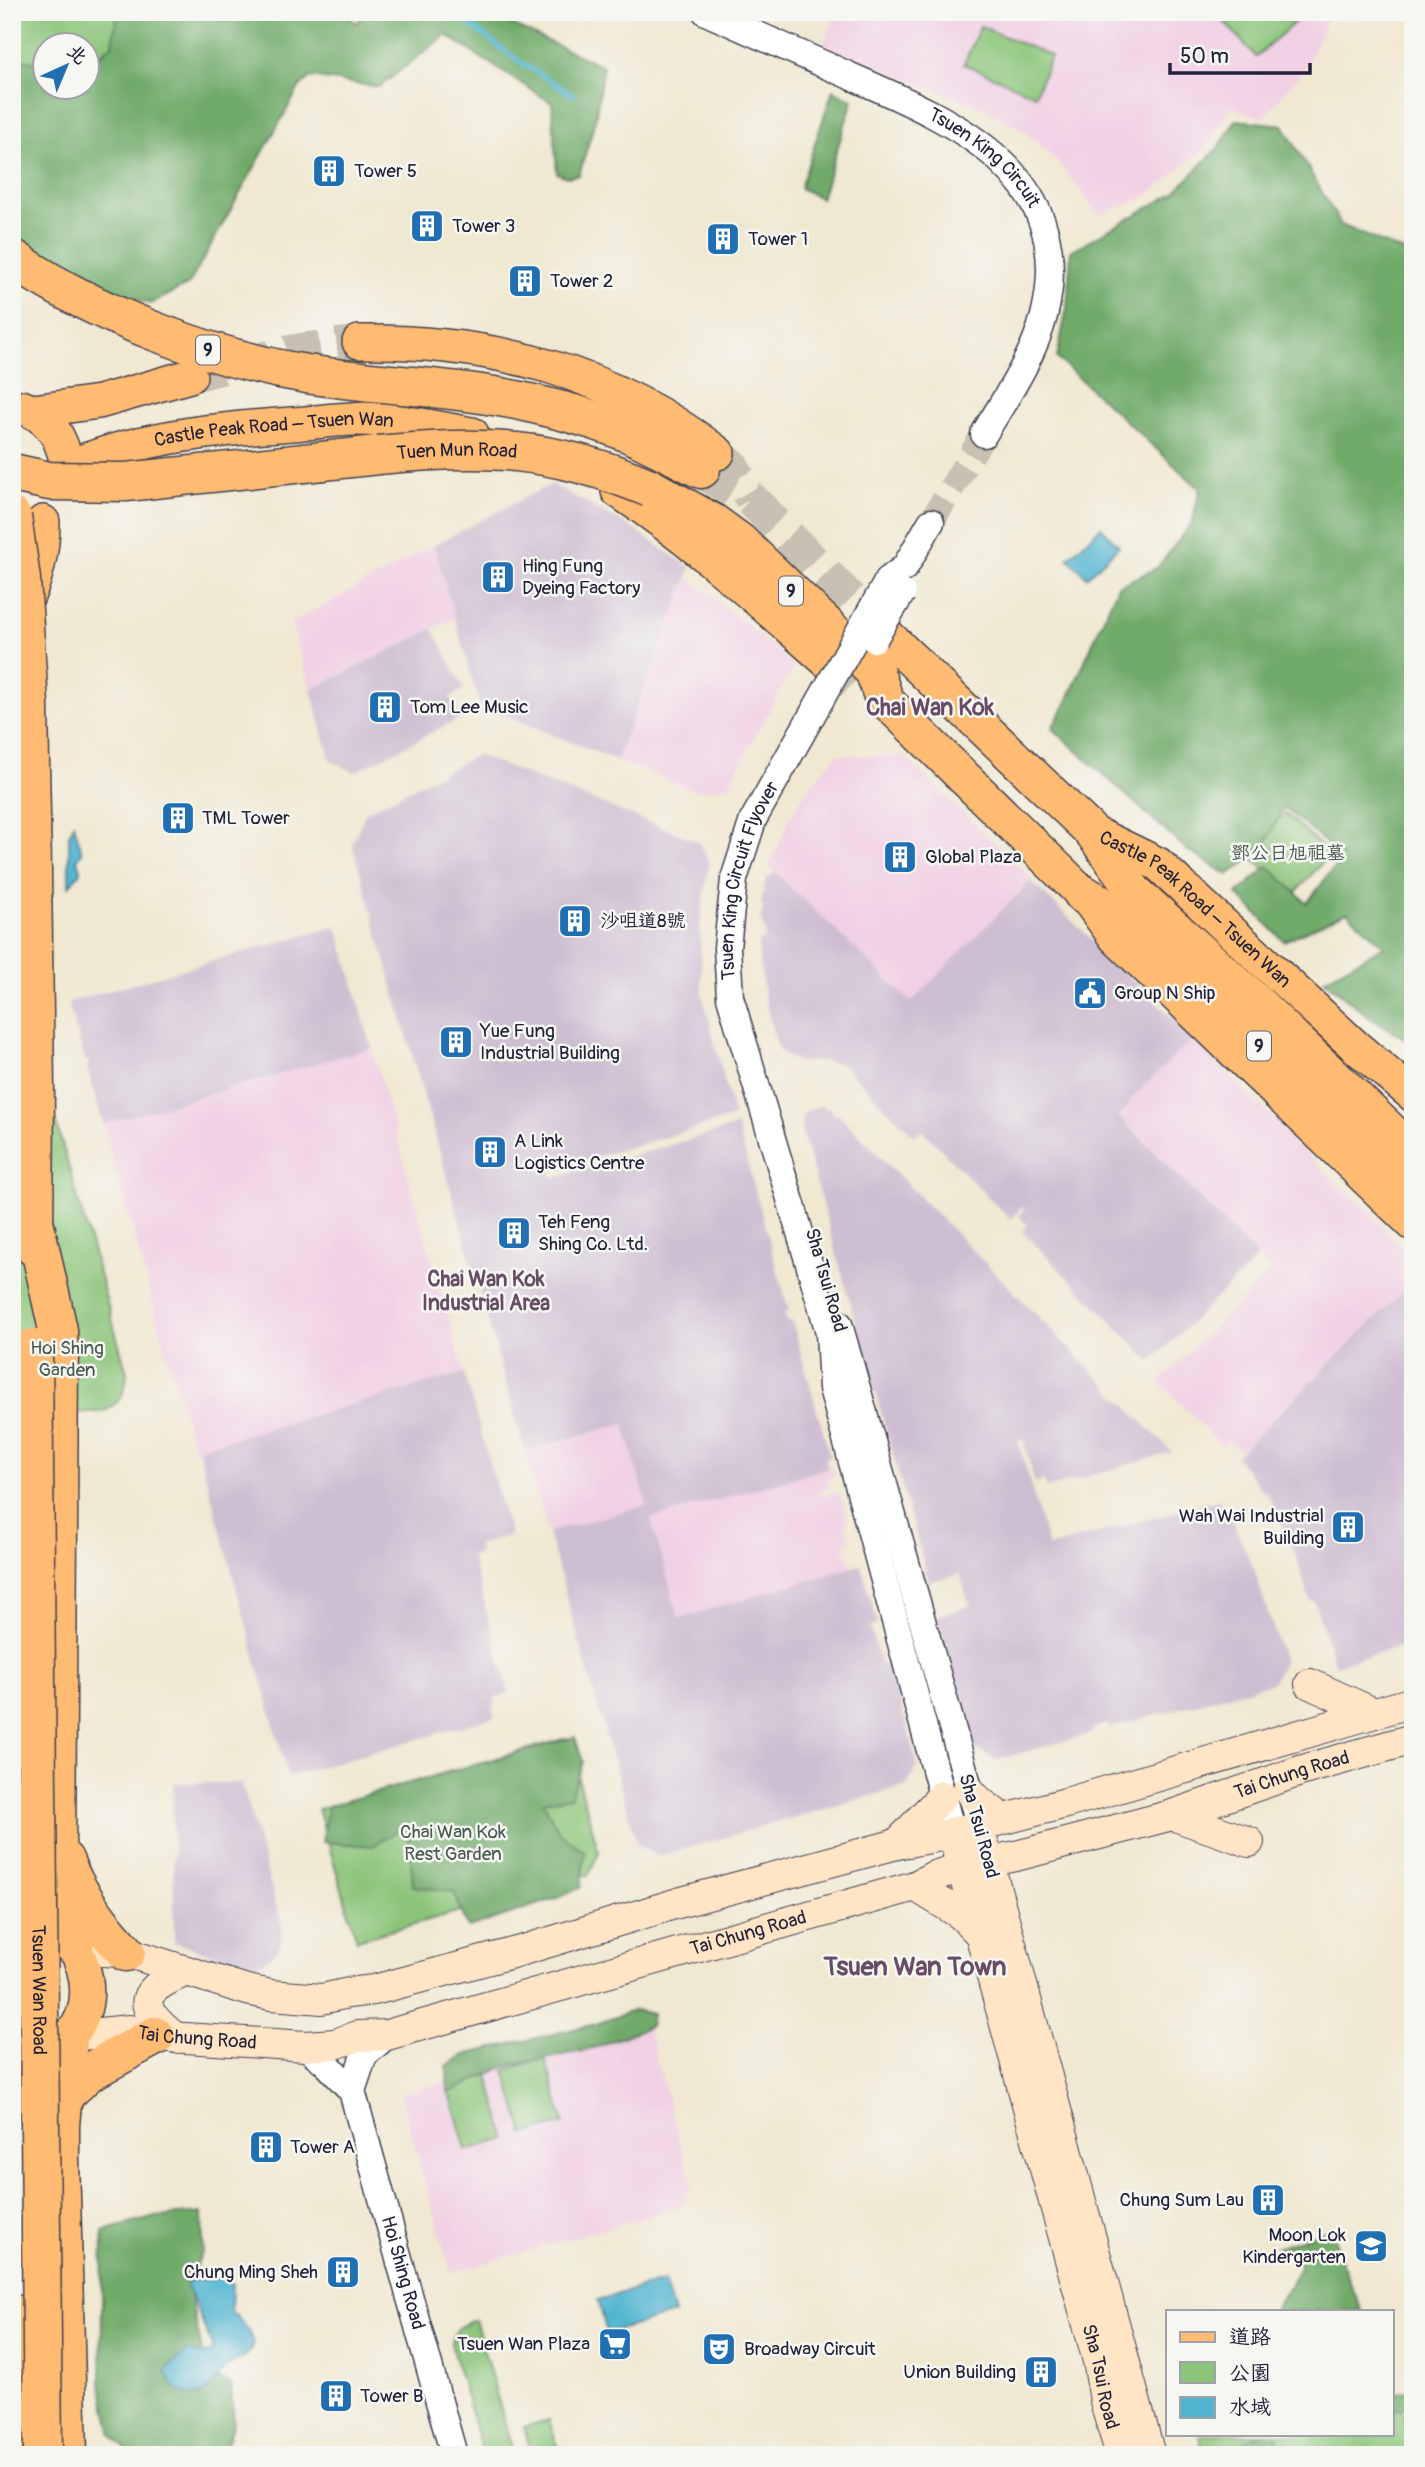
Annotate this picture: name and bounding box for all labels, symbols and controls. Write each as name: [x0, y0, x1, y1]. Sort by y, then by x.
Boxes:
north arrow: [32, 32, 102, 102]
scale bar: [1170, 32, 1310, 76]
text: 北: [62, 39, 92, 70]
text: 50 m: [1180, 43, 1229, 70]
street label: Tsuen King Circuit: [924, 102, 1046, 212]
building icon: Tower 5: [310, 152, 348, 190]
place label: Tower 5: [354, 159, 417, 183]
building icon: Tower 3: [408, 207, 446, 245]
place label: Tower 3: [452, 214, 515, 238]
building icon: Tower 1: [704, 220, 742, 258]
place label: Tower 1: [748, 227, 808, 251]
building icon: Tower 2: [506, 262, 544, 300]
place label: Tower 2: [550, 269, 613, 293]
road number: 9: [196, 336, 220, 364]
street label: Castle Peak Road – Tsuen Wan: [152, 407, 395, 452]
street label: Tuen Mun Road: [396, 438, 518, 465]
place label: Hing Fung Dyeing Factory: [522, 554, 640, 600]
building icon: Hing Fung Dyeing Factory: [479, 558, 517, 596]
road number: 9: [779, 576, 803, 606]
building icon: Tom Lee Music: [366, 688, 404, 726]
district label: Chai Wan Kok: [866, 693, 995, 722]
place label: Tom Lee Music: [410, 695, 529, 719]
street label: Tsuen King Circuit Flyover: [715, 777, 784, 980]
building icon: TML Tower: [159, 799, 197, 837]
place label: TML Tower: [202, 806, 290, 830]
street label: Castle Peak Road – Tsuen Wan: [1095, 825, 1296, 993]
building icon: Global Plaza: [881, 838, 919, 876]
park label: 鄧公日旭祖墓: [1231, 841, 1345, 865]
place label: Global Plaza: [925, 845, 1022, 869]
building icon: 沙咀道8號: [556, 902, 594, 940]
place label: 沙咀道8號: [600, 909, 686, 933]
public building icon: Group N Ship: [1071, 974, 1109, 1012]
place label: Group N Ship: [1114, 981, 1215, 1005]
place label: Yue Fung Industrial Building: [479, 1019, 620, 1065]
building icon: Yue Fung Industrial Building: [437, 1023, 475, 1061]
road number: 9: [1247, 1031, 1271, 1060]
place label: A Link Logistics Centre: [514, 1129, 645, 1175]
building icon: A Link Logistics Centre: [471, 1133, 509, 1171]
place label: Teh Feng Shing Co. Ltd.: [538, 1210, 648, 1256]
building icon: Teh Feng Shing Co. Ltd.: [495, 1214, 533, 1252]
street label: Sha Tsui Road: [800, 1225, 852, 1335]
district label: Chai Wan Kok Industrial Area: [422, 1266, 550, 1317]
park label: Hoi Shing Garden: [30, 1336, 104, 1382]
place label: Wah Wai Industrial Building: [1179, 1504, 1324, 1550]
building icon: Wah Wai Industrial Building: [1329, 1508, 1367, 1546]
street label: Tai Chung Road: [1231, 1746, 1352, 1805]
street label: Sha Tsui Road: [954, 1771, 1004, 1881]
park label: Chai Wan Kok Rest Garden: [400, 1820, 506, 1866]
street label: Tai Chung Road: [687, 1905, 809, 1961]
street label: Tsuen Wan Road: [26, 1925, 51, 2055]
district label: Tsuen Wan Town: [822, 1951, 1007, 1983]
street label: Tai Chung Road: [135, 2020, 257, 2055]
building icon: Tower A: [247, 2128, 285, 2166]
place label: Tower A: [290, 2135, 355, 2159]
building icon: Chung Sum Lau: [1249, 2181, 1287, 2219]
place label: Chung Sum Lau: [1120, 2188, 1244, 2212]
street label: Hoi Shing Road: [376, 2213, 430, 2332]
place label: Moon Lok Kindergarten: [1242, 2223, 1346, 2269]
school or university icon: Moon Lok Kindergarten: [1352, 2227, 1390, 2265]
building icon: Chung Ming Sheh: [324, 2253, 362, 2291]
place label: Chung Ming Sheh: [184, 2260, 318, 2284]
legend: [1166, 2310, 1394, 2436]
street label: Sha Tsui Road: [1076, 2321, 1124, 2432]
text: 道路: [1229, 2324, 1271, 2351]
supermarket icon: Tsuen Wan Plaza: [596, 2325, 634, 2363]
theatre icon: Broadway Circuit: [700, 2330, 738, 2368]
place label: Tsuen Wan Plaza: [457, 2332, 590, 2356]
place label: Broadway Circuit: [744, 2337, 876, 2361]
building icon: Union Building: [1022, 2353, 1060, 2391]
place label: Union Building: [903, 2360, 1016, 2384]
text: 公園: [1229, 2360, 1271, 2387]
building icon: Tower B: [317, 2377, 355, 2415]
place label: Tower B: [360, 2384, 424, 2408]
text: 水域: [1229, 2394, 1271, 2421]

